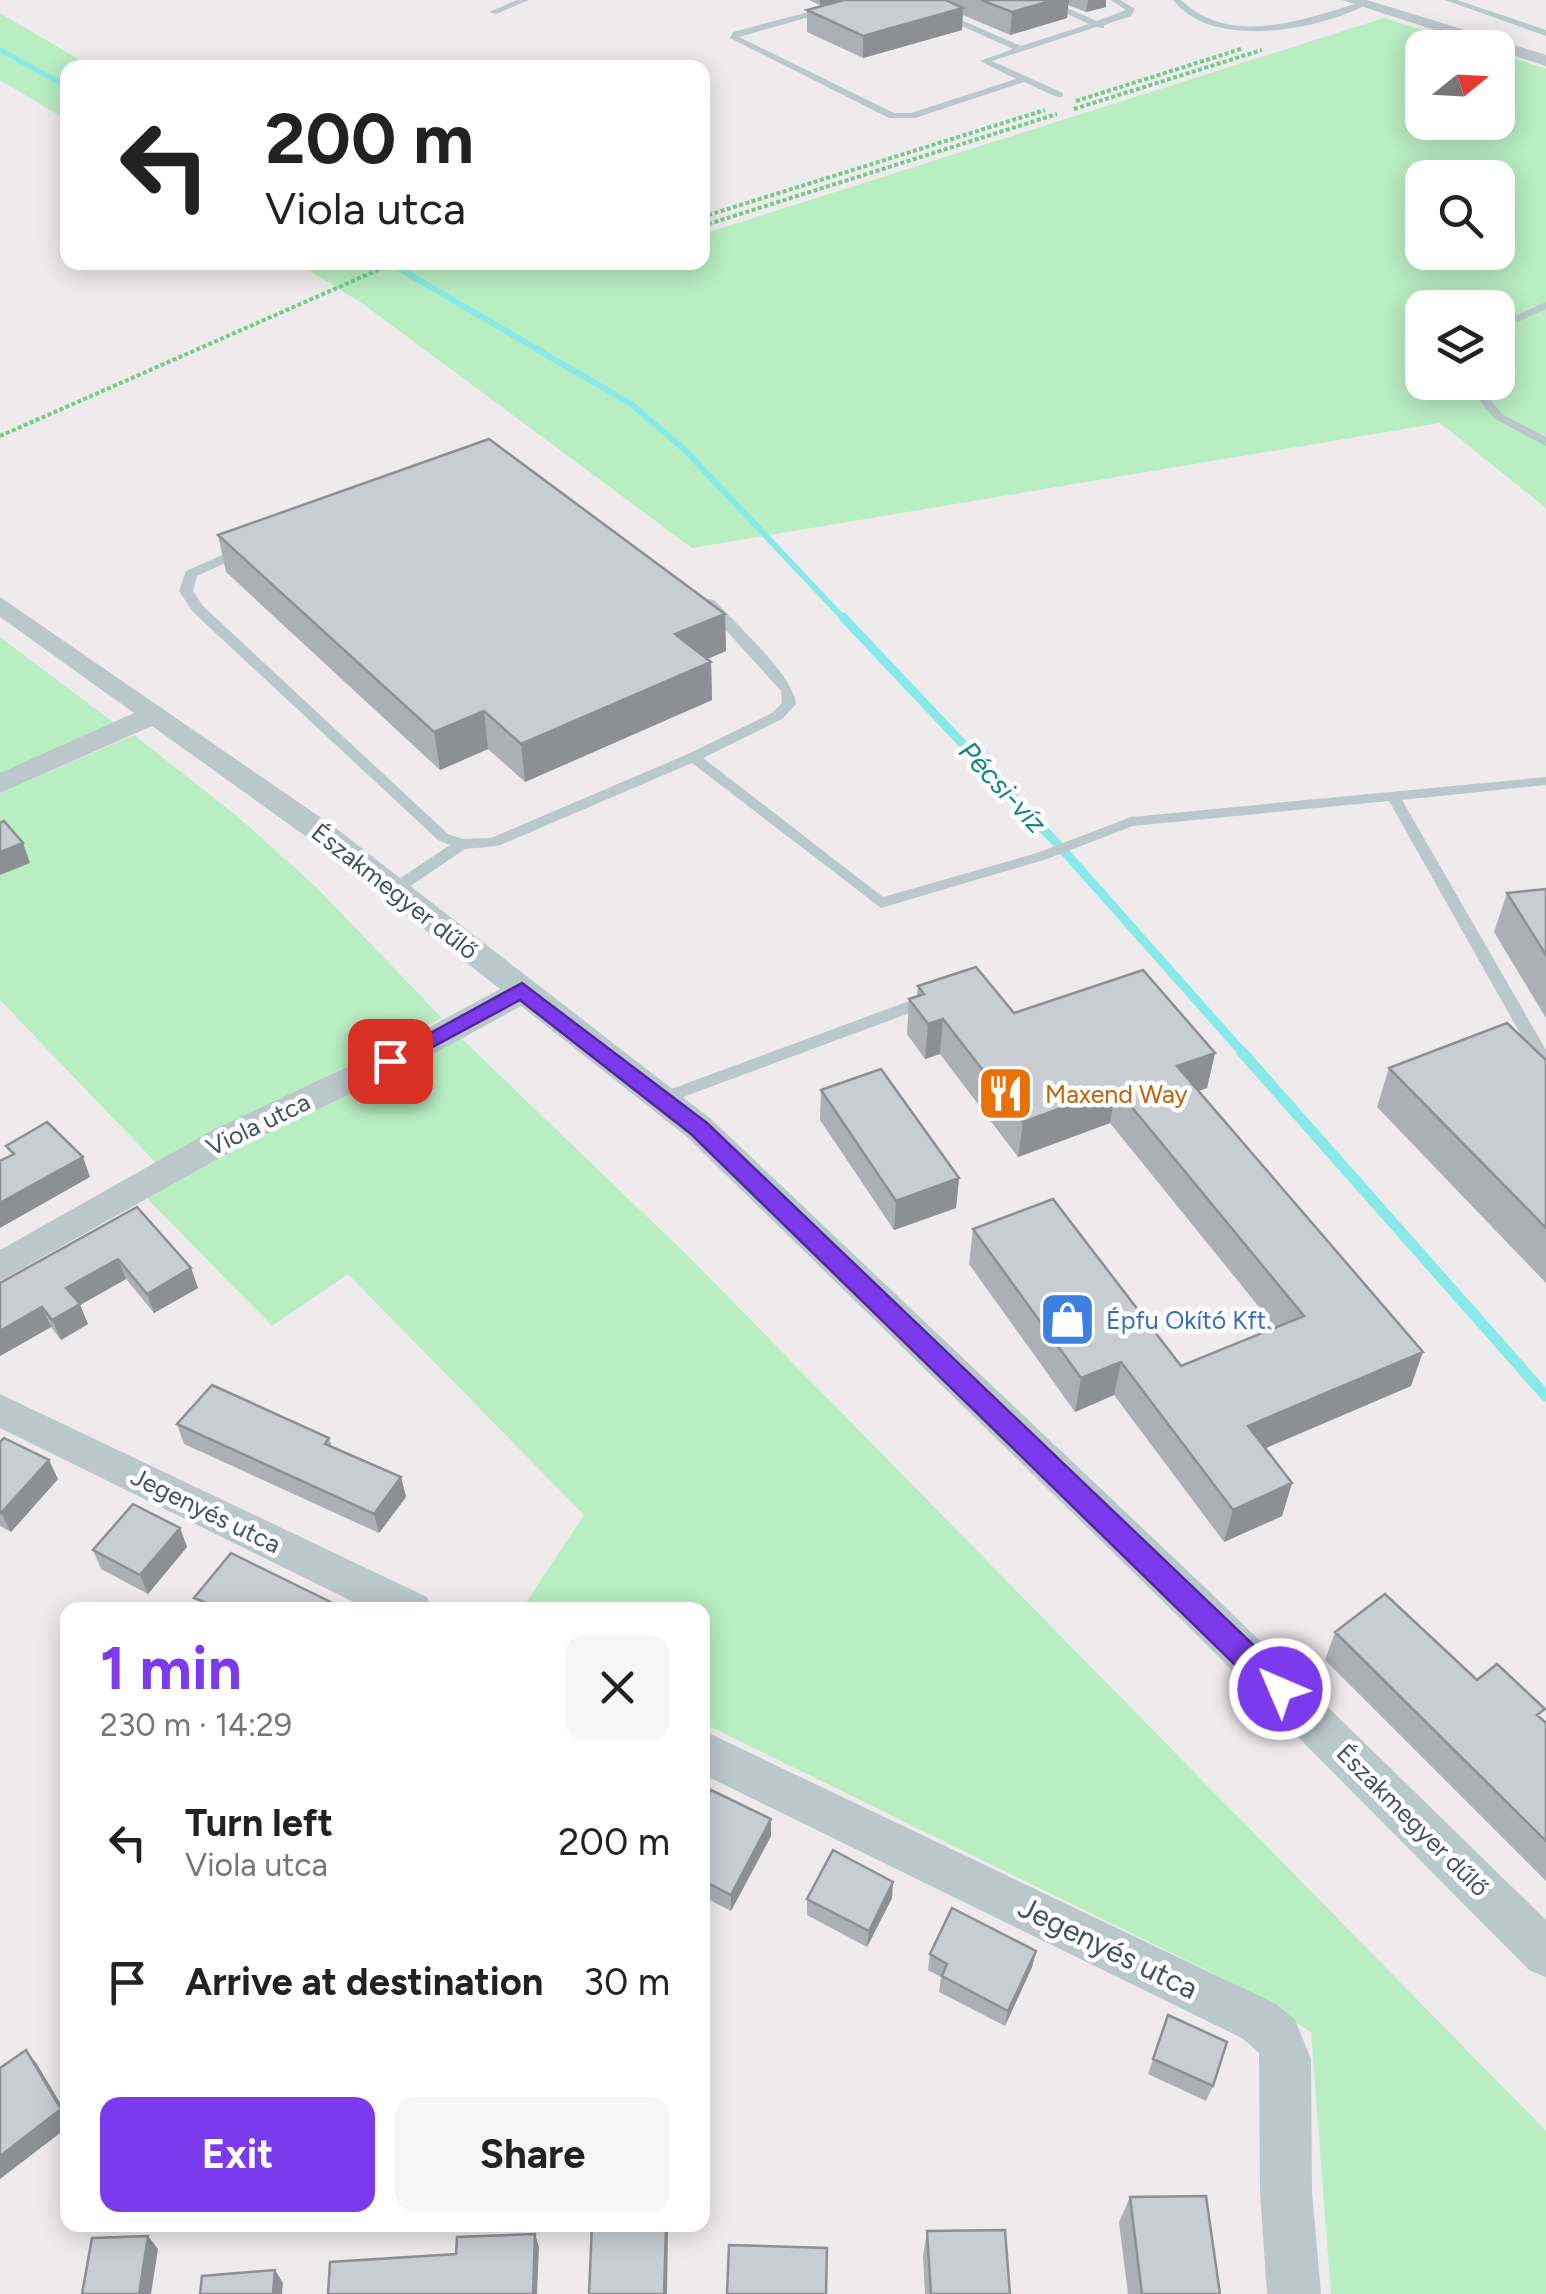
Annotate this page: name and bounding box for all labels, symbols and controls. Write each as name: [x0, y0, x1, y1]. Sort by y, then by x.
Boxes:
north arrow: [1405, 30, 1515, 140]
map controls: [1405, 30, 1515, 400]
text: 200 m: [265, 96, 474, 181]
icon: left: [100, 100, 230, 230]
button: search: [1405, 160, 1515, 270]
text: Viola utca: [265, 181, 466, 235]
button: layers: [1405, 290, 1515, 400]
water label: Pécsi-víz: [952, 734, 1054, 840]
street label: Északmegyer dűlő: [306, 817, 484, 965]
pin: [348, 1019, 433, 1104]
icon: arrive: [363, 1034, 418, 1089]
restaurant icon: Maxend Way: [976, 1064, 1036, 1124]
place label: Maxend Way: [1045, 1079, 1188, 1109]
street label: Viola utca: [201, 1086, 315, 1162]
shop icon: Épfu Okító Kft.: [1037, 1290, 1097, 1350]
place label: Épfu Okító Kft.: [1106, 1305, 1271, 1335]
street label: Jegenyés utca: [126, 1461, 286, 1559]
text: 1 min: [100, 1632, 242, 1704]
button: close: [565, 1635, 670, 1740]
position arrow: [1228, 1637, 1332, 1741]
text: 230 m · 14:29: [100, 1706, 292, 1744]
street label: Északmegyer dűlő: [1331, 1738, 1495, 1902]
text: Turn left: [185, 1800, 333, 1846]
icon: left: [100, 1815, 155, 1870]
text: 200 m: [558, 1819, 670, 1865]
text: Viola utca: [185, 1846, 328, 1884]
street label: Jegenyés utca: [1012, 1888, 1204, 2007]
icon: arrive: [100, 1955, 155, 2010]
text: Arrive at destination: [185, 1959, 543, 2005]
text: 30 m: [583, 1959, 670, 2005]
button: Exit: [100, 2097, 375, 2212]
button: Share: [395, 2097, 670, 2212]

